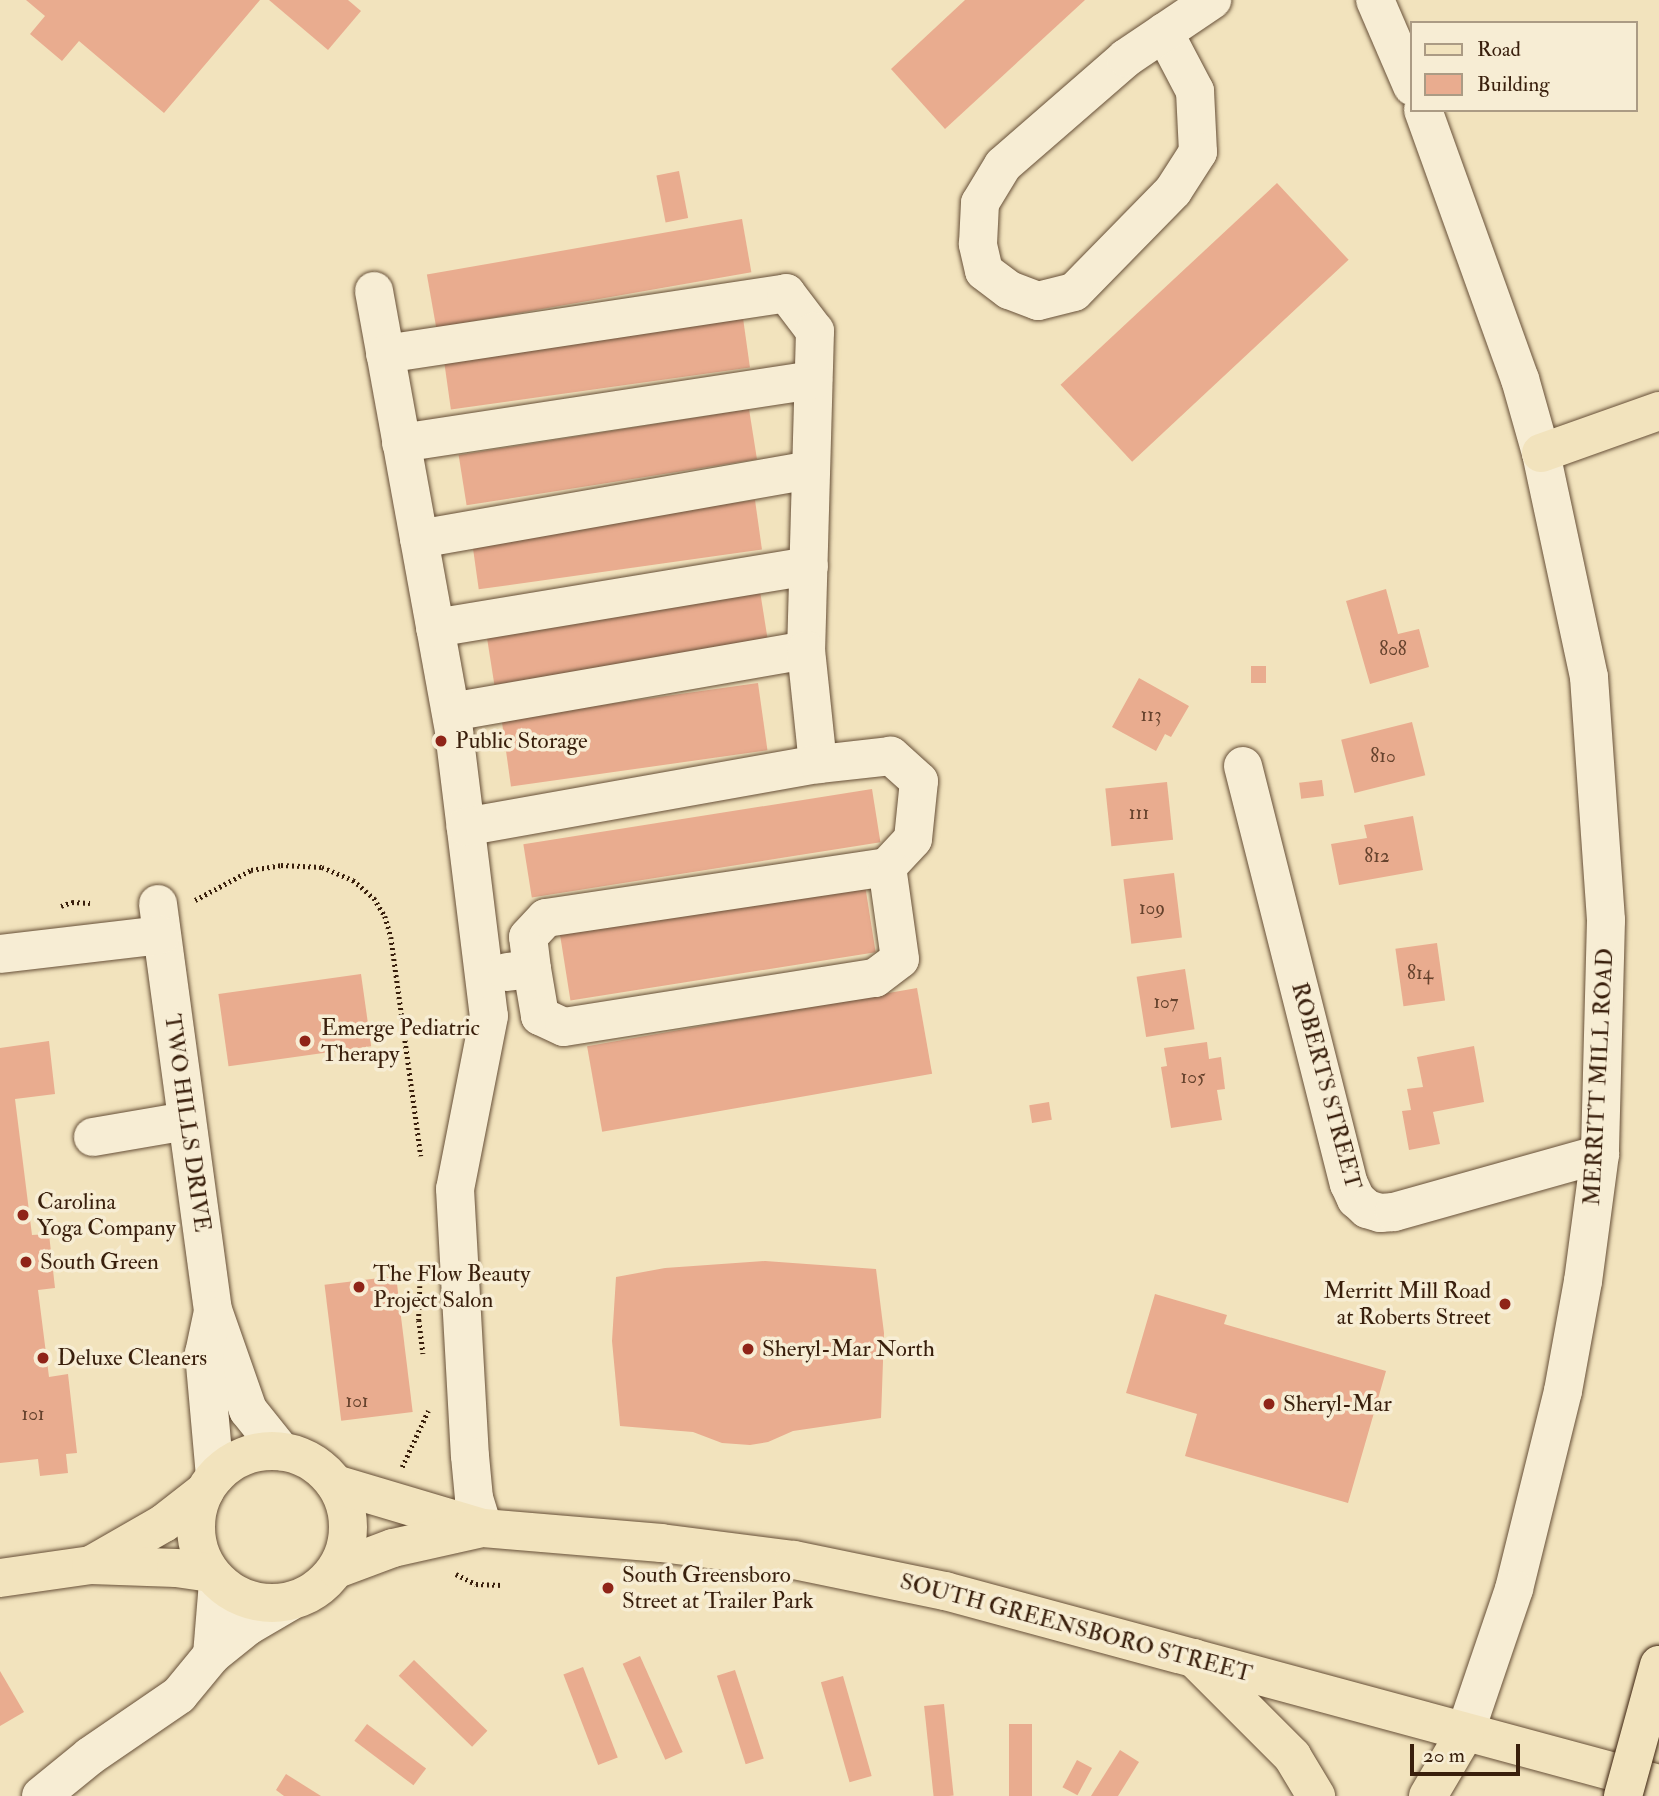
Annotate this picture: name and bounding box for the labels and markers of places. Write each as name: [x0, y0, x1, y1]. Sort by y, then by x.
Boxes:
place label: Public Storage: [455, 727, 588, 755]
marker: Public Storage: [433, 733, 449, 749]
place label: Emerge Pediatric Therapy: [321, 1014, 480, 1068]
marker: Emerge Pediatric Therapy: [295, 1031, 315, 1051]
place label: Carolina Yoga Company: [37, 1188, 176, 1242]
marker: Carolina Yoga Company: [15, 1207, 31, 1223]
place label: South Green: [40, 1248, 159, 1276]
marker: South Green: [18, 1254, 34, 1270]
place label: The Flow Beauty Project Salon: [373, 1260, 530, 1314]
place label: Merritt Mill Road at Roberts Street: [1324, 1277, 1491, 1331]
marker: The Flow Beauty Project Salon: [351, 1279, 367, 1295]
marker: Merritt Mill Road at Roberts Street: [1497, 1296, 1513, 1312]
place label: Sheryl-Mar North: [762, 1335, 935, 1363]
marker: Sheryl-Mar North: [740, 1341, 756, 1357]
place label: Deluxe Cleaners: [57, 1344, 207, 1372]
marker: Deluxe Cleaners: [35, 1350, 51, 1366]
place label: Sheryl-Mar: [1283, 1390, 1392, 1418]
marker: Sheryl-Mar: [1261, 1396, 1277, 1412]
place label: South Greensboro Street at Trailer Park: [622, 1561, 813, 1615]
marker: South Greensboro Street at Trailer Park: [600, 1580, 616, 1596]

